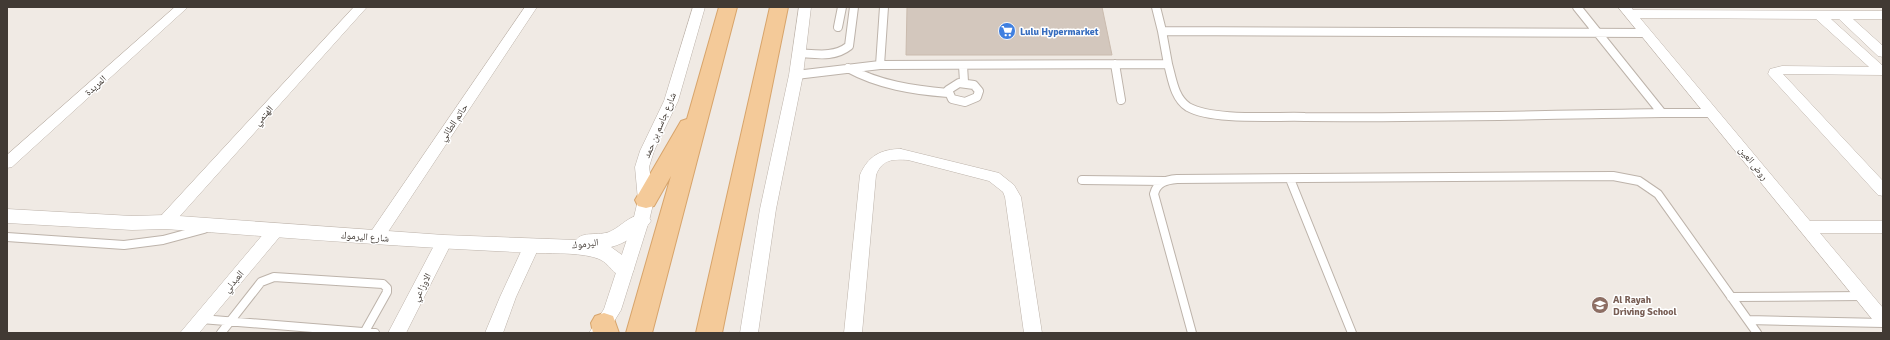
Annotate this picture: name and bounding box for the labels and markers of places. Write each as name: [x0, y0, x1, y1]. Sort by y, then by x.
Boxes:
supermarket icon: Lulu Hypermarket: [997, 21, 1017, 41]
place label: Lulu Hypermarket: [1020, 26, 1099, 38]
place label: Al Rayah Driving School: [1613, 294, 1677, 318]
school or university icon: Al Rayah Driving School: [1590, 295, 1610, 315]

